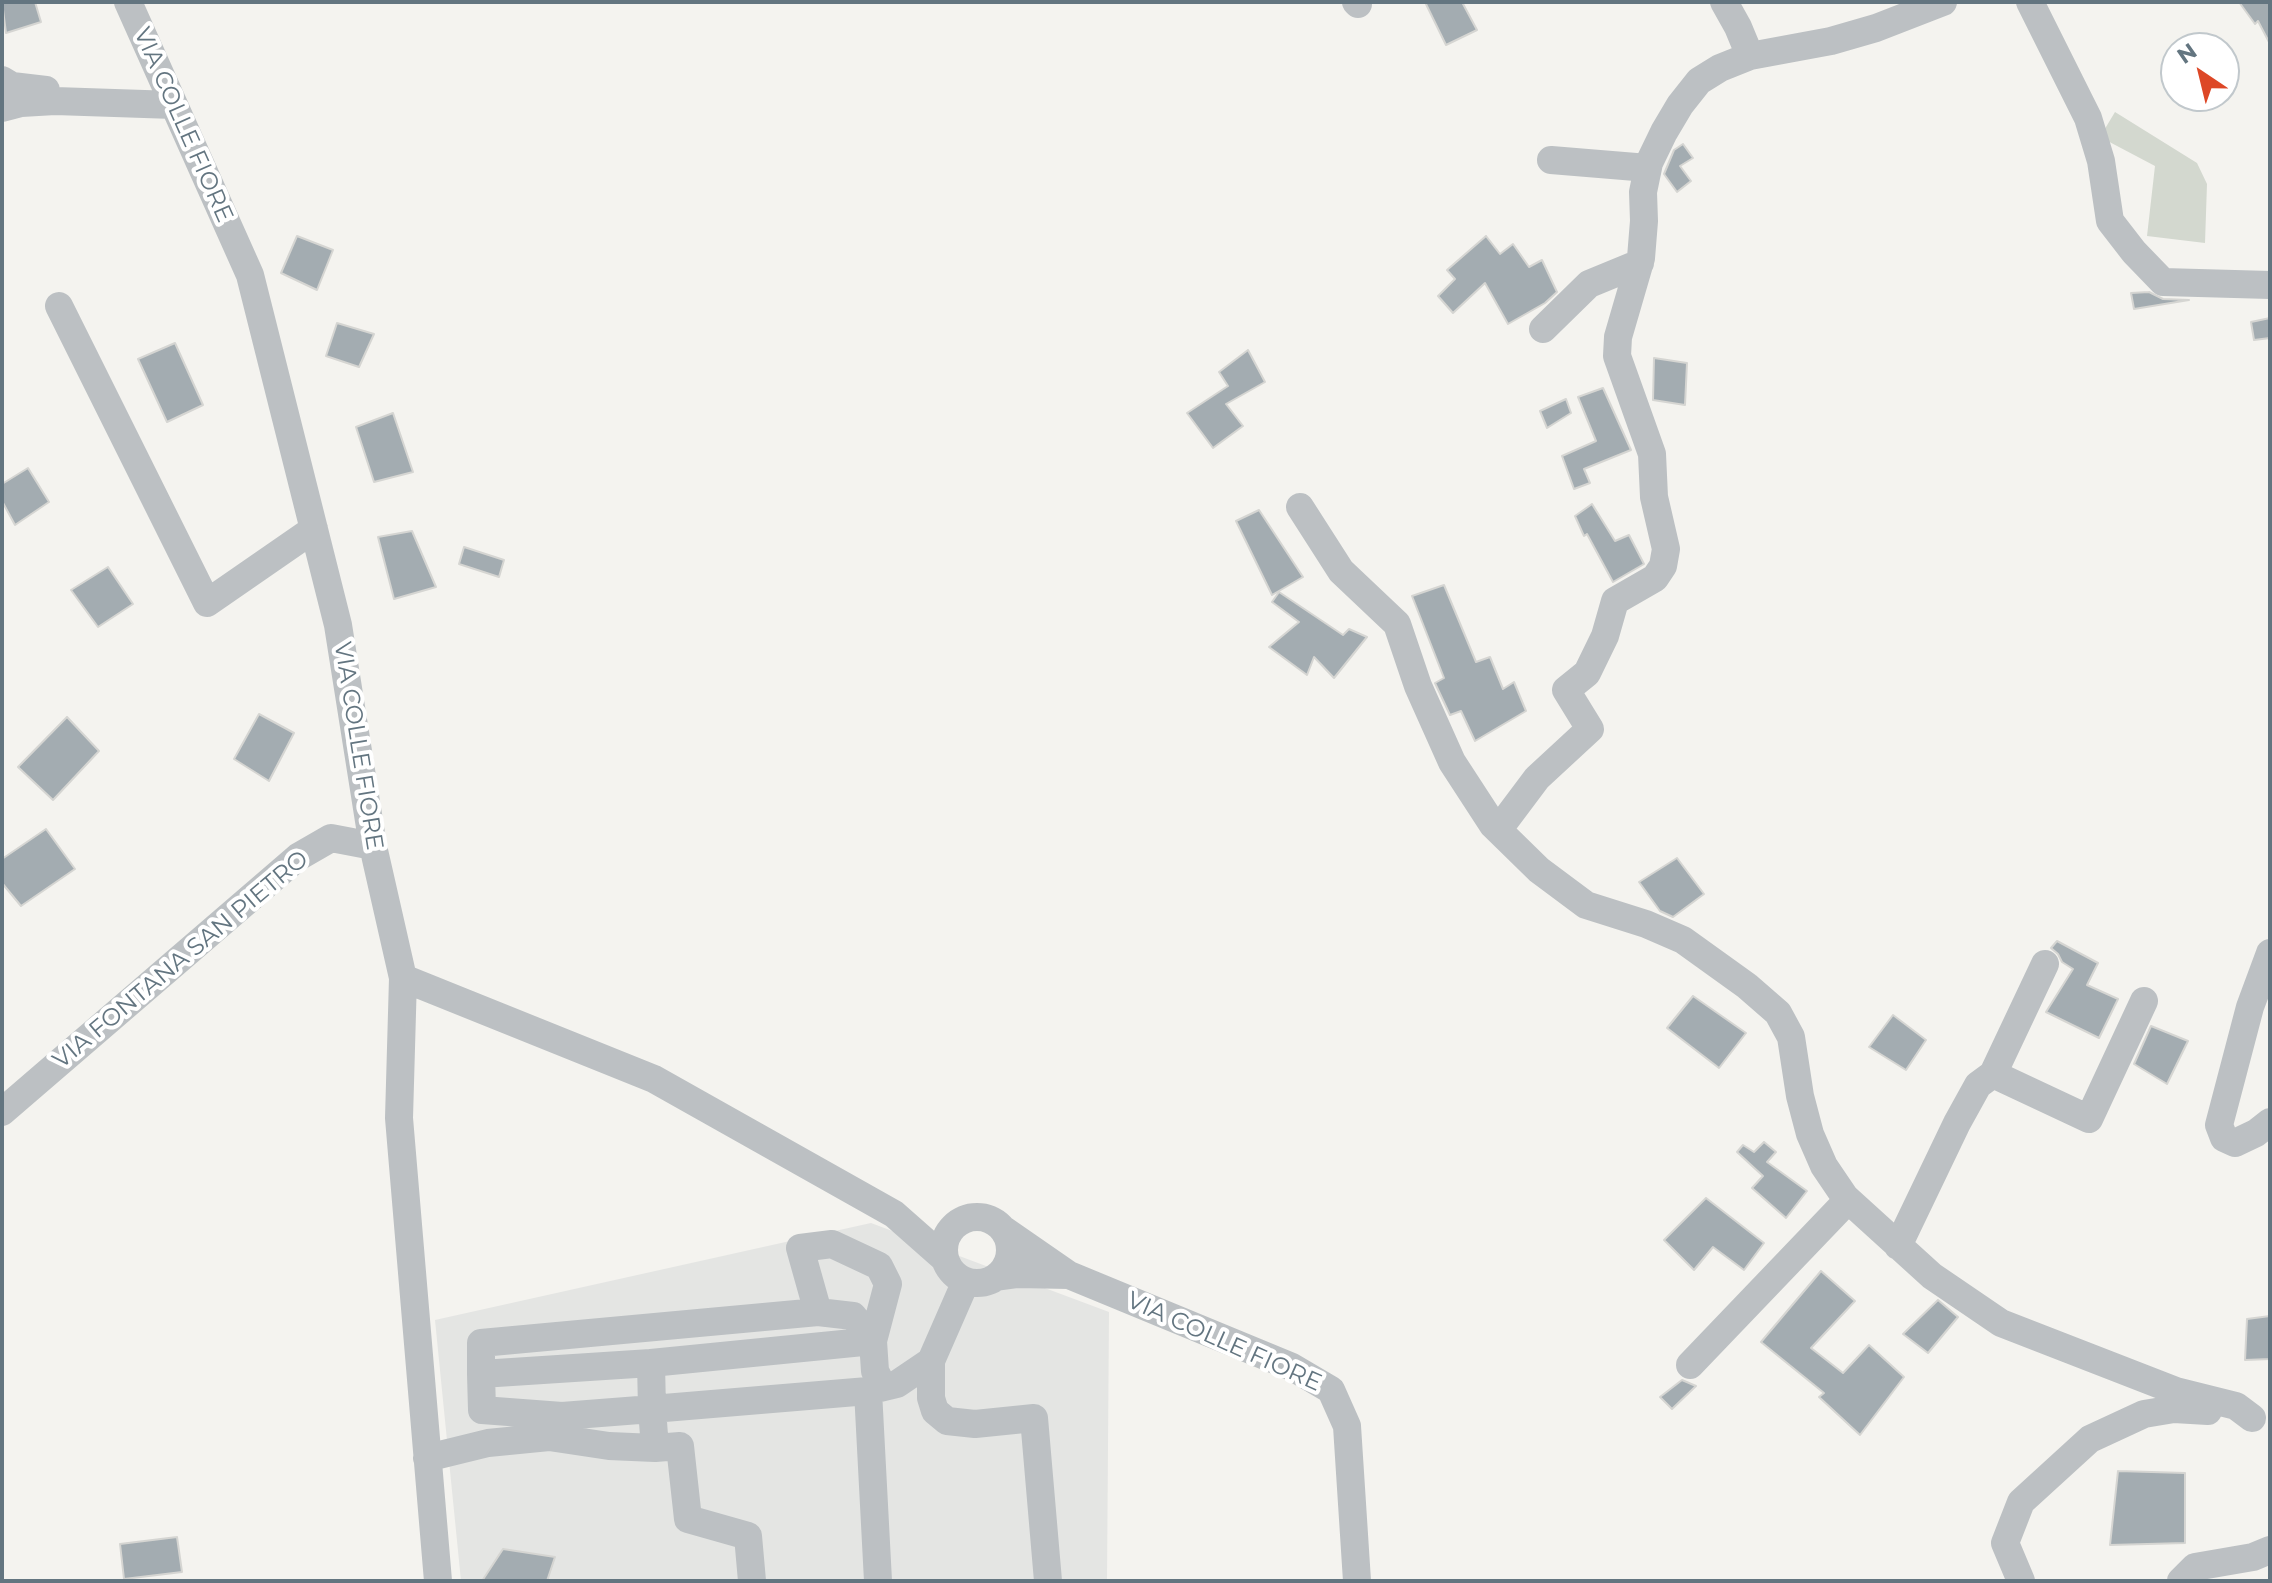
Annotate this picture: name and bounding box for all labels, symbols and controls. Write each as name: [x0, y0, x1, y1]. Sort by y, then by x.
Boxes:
street label: VIA COLLE FIORE: [127, 23, 239, 227]
north arrow: [2160, 32, 2240, 112]
text: N: [2172, 37, 2202, 70]
street label: VIA COLLE FIORE: [327, 640, 389, 852]
street label: VIA FONTANA SAN PIETRO: [48, 845, 314, 1075]
street label: VIA COLLE FIORE: [1122, 1286, 1326, 1398]

